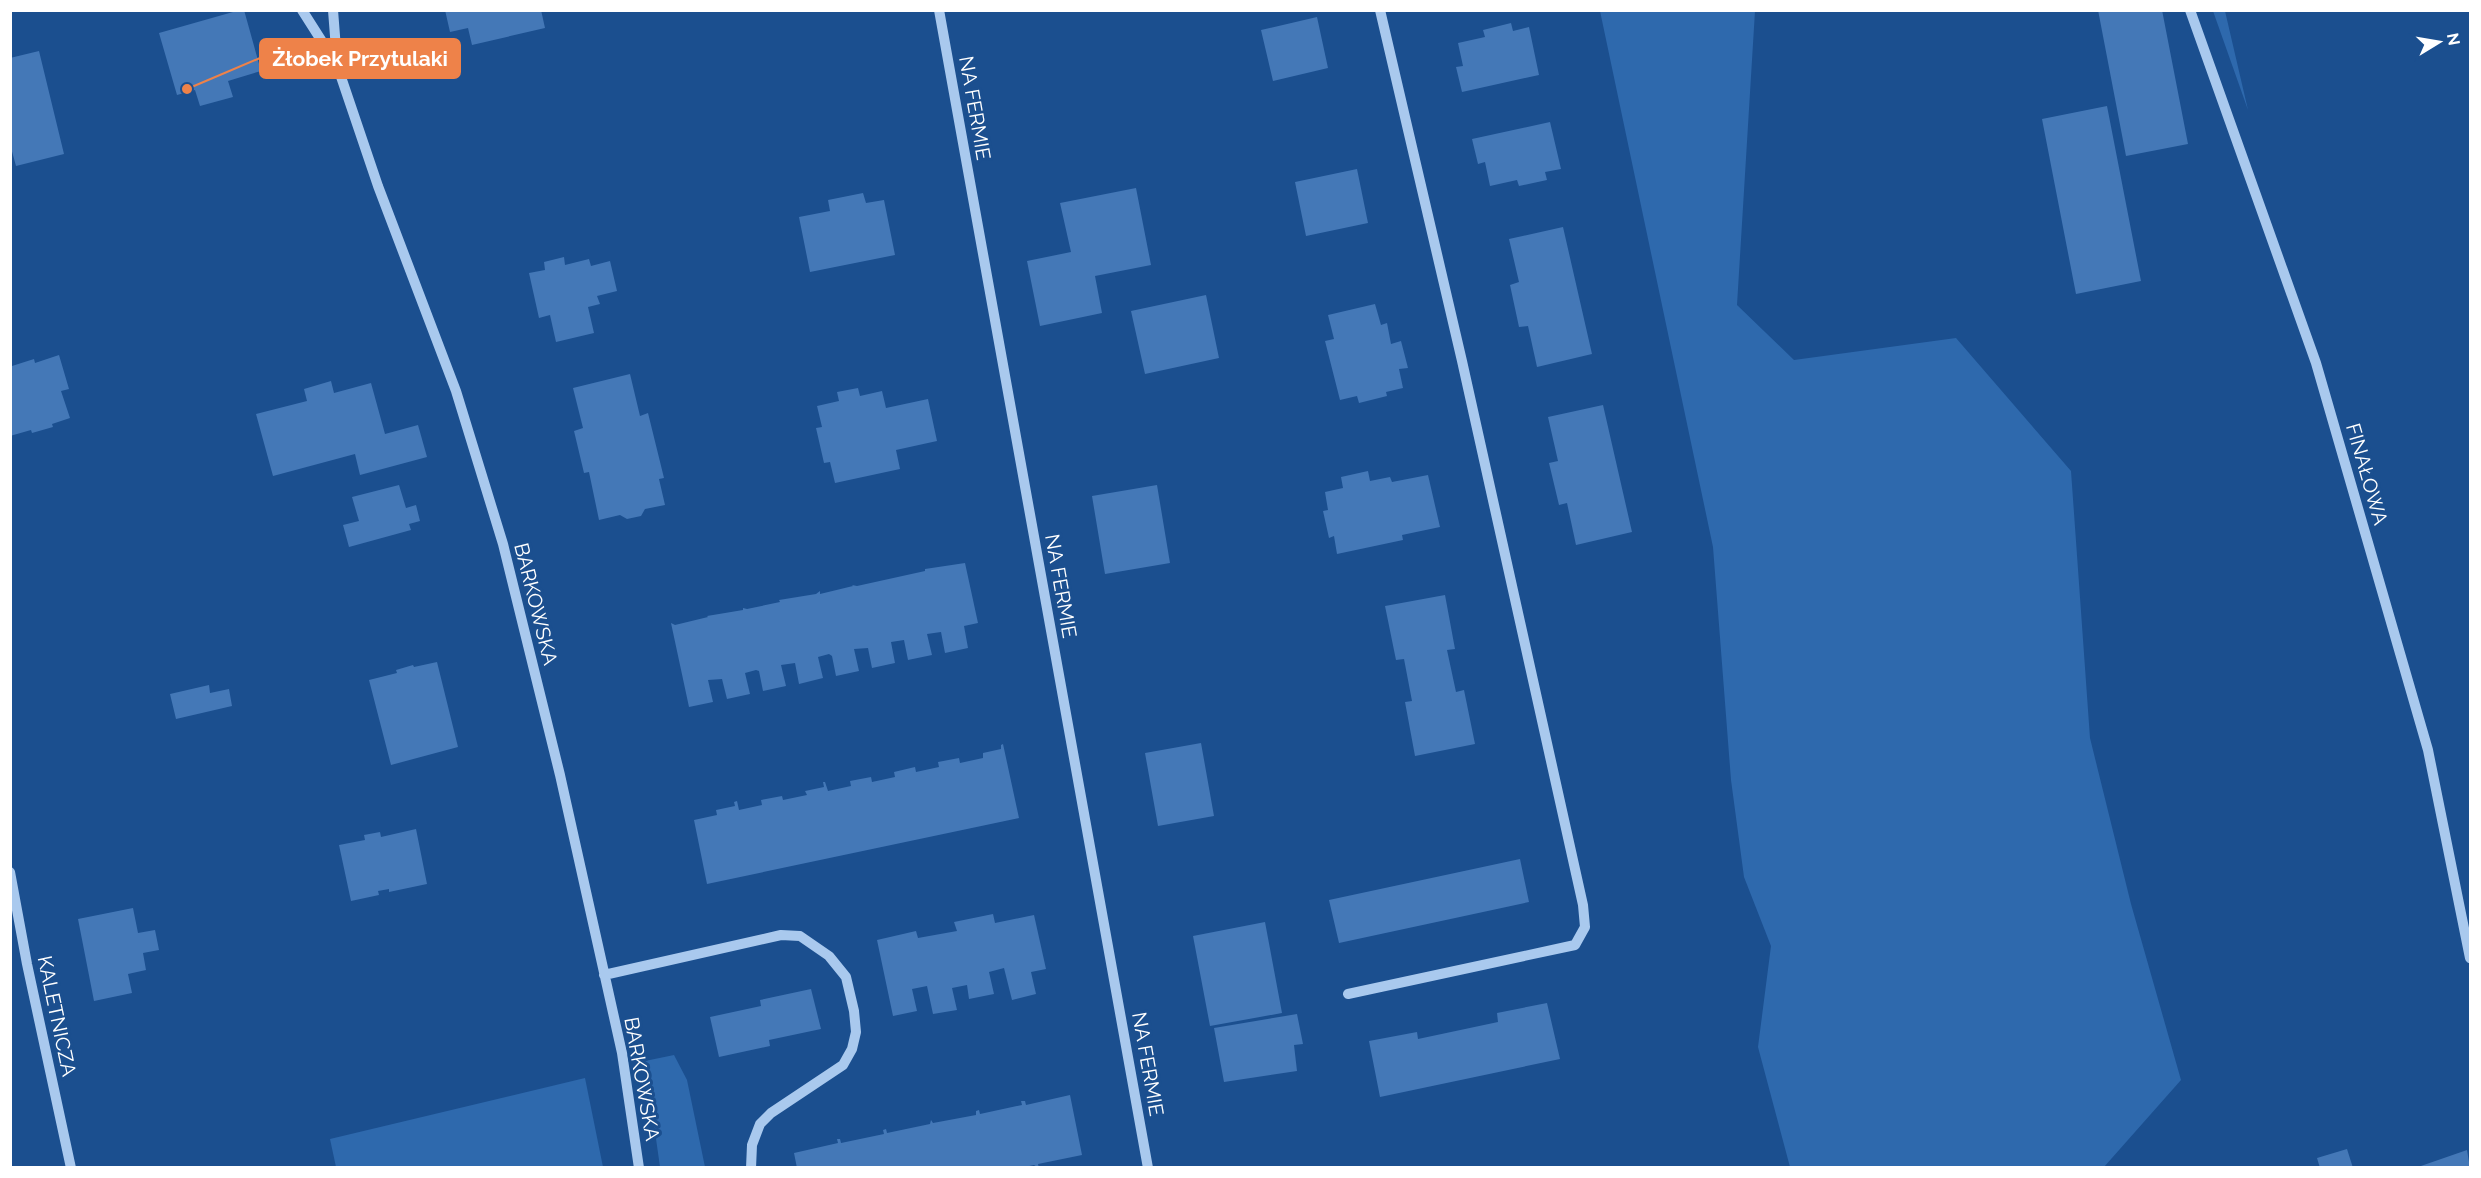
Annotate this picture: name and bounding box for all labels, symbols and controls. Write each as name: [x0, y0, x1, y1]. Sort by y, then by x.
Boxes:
north arrow: [2409, 12, 2469, 72]
text: N: [2443, 31, 2464, 47]
callout: Żłobek Przytulaki: [260, 39, 460, 78]
text: Żłobek Przytulaki: [272, 46, 448, 71]
street label: NA FERMIE: [954, 54, 996, 162]
street label: FINAŁOWA: [2341, 420, 2393, 528]
street label: NA FERMIE: [1040, 532, 1082, 640]
street label: BARKOWSKA: [509, 540, 563, 668]
street label: KALETNICZA: [33, 954, 82, 1079]
street label: NA FERMIE: [1127, 1010, 1169, 1118]
street label: BARKOWSKA: [619, 1015, 665, 1143]

